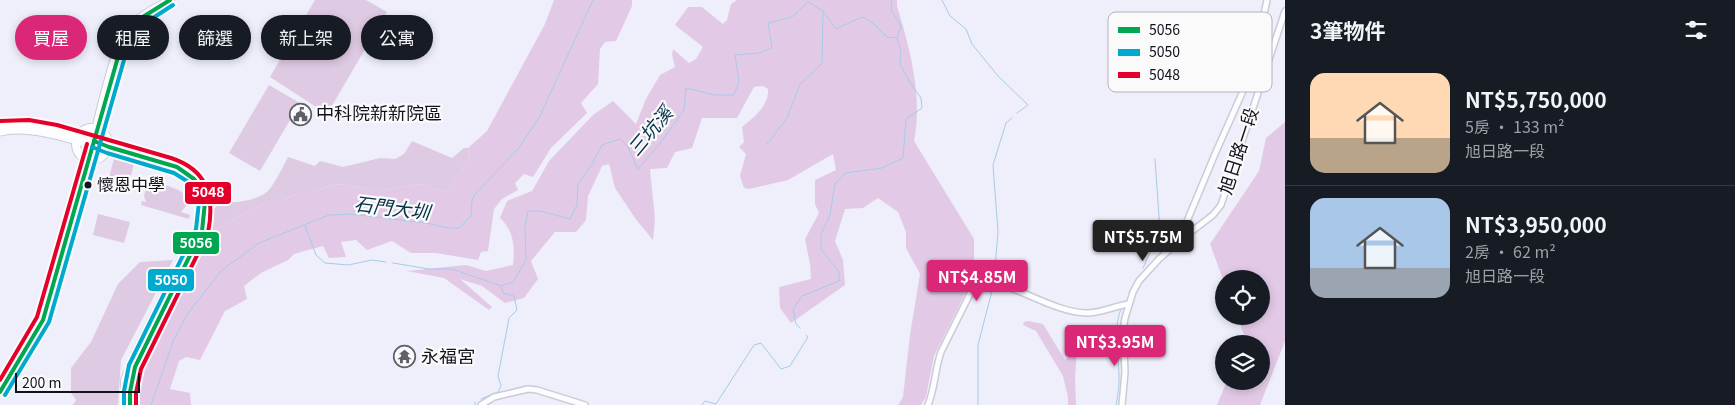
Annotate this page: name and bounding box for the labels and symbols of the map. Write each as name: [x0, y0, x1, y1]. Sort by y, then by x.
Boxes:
legend: [1108, 12, 1272, 92]
text: 5056: [1149, 19, 1180, 39]
text: 5050: [1149, 41, 1180, 61]
text: 5048: [1149, 64, 1180, 84]
water label: 三坑溪: [620, 97, 679, 161]
place label: 中科院新新院區: [316, 99, 442, 125]
public building icon: 中科院新新院區: [288, 102, 312, 126]
street label: 旭日路一段: [1211, 104, 1263, 197]
place label: 懷恩中學: [97, 171, 165, 196]
marker: 懷恩中學: [83, 180, 93, 190]
line badge: 5048: [184, 181, 232, 205]
text: 5048: [191, 181, 225, 201]
water label: 石門大圳: [353, 188, 435, 225]
pin: NT$5.75M: [1091, 220, 1195, 262]
line badge: 5056: [172, 231, 220, 255]
text: 5056: [179, 232, 213, 252]
pin: NT$4.85M: [925, 260, 1029, 302]
line badge: 5050: [147, 268, 195, 292]
text: 5050: [154, 269, 188, 289]
pin: NT$3.95M: [1063, 324, 1167, 367]
place label: 永福宮: [421, 342, 475, 368]
temple icon: 永福宮: [393, 345, 417, 369]
scale bar: [15, 370, 140, 393]

